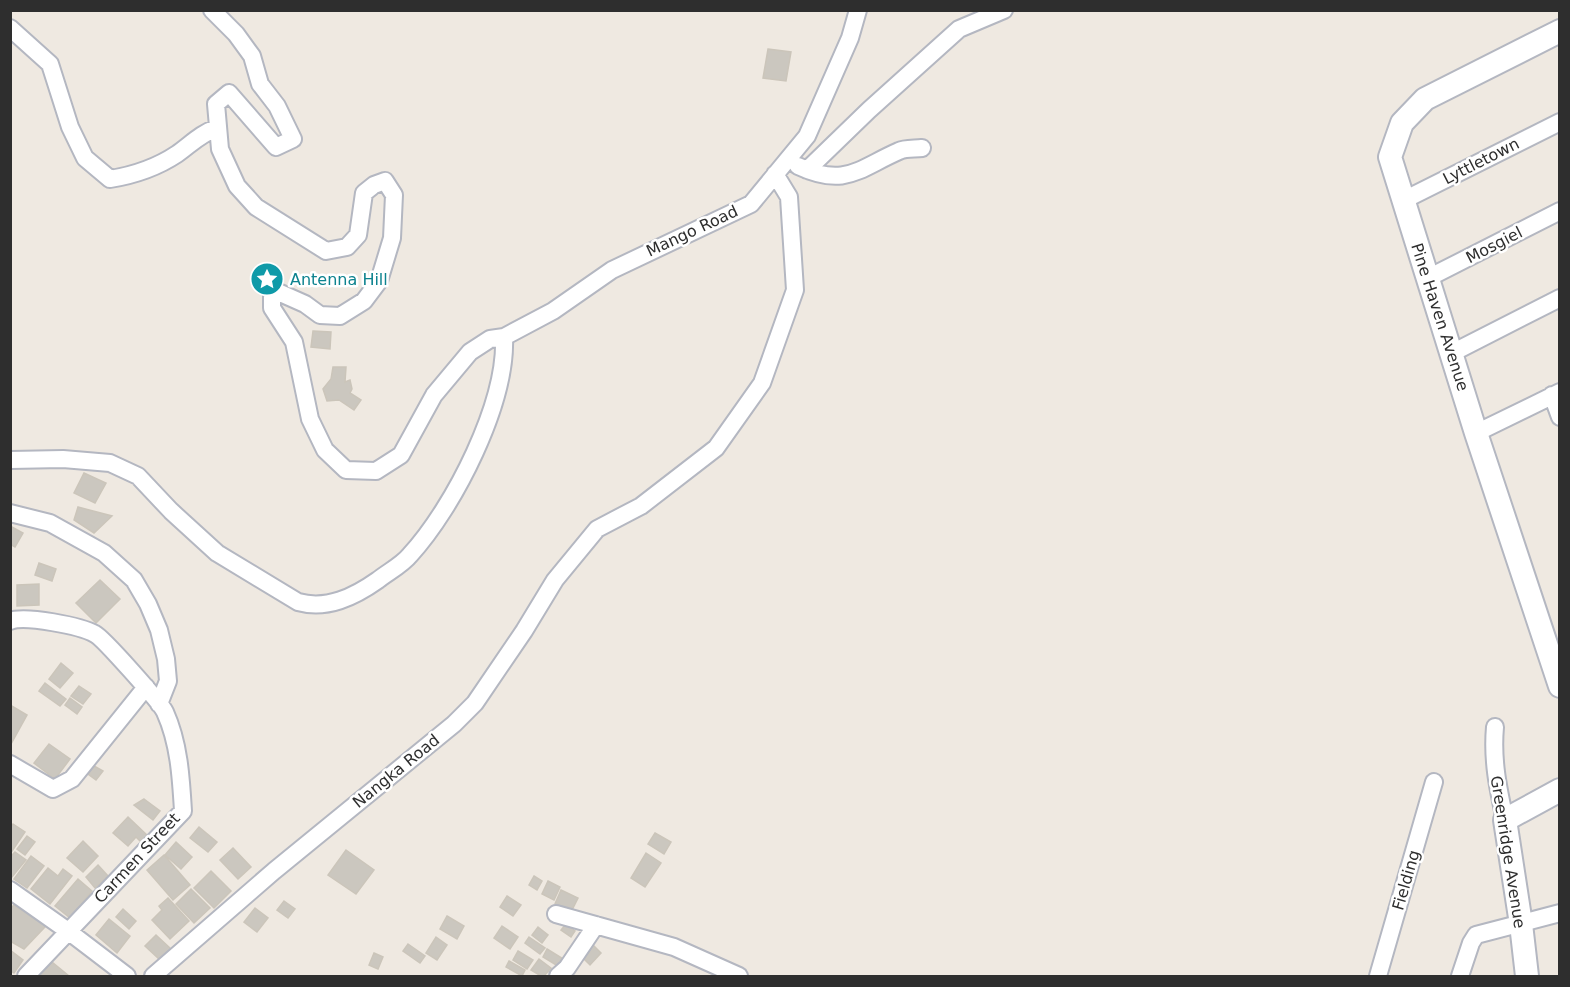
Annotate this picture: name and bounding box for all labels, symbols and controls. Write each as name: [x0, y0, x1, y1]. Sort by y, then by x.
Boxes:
street label: Lyttletown: [1440, 134, 1522, 188]
street label: Mango Road: [643, 201, 741, 261]
street label: Mosgiel: [1463, 223, 1525, 267]
street label: Pine Haven Avenue: [1407, 241, 1473, 393]
place icon: Antenna Hill: [249, 261, 285, 297]
place label: Antenna Hill: [290, 270, 388, 289]
street label: Nangka Road: [349, 730, 443, 812]
street label: Greenridge Avenue: [1487, 774, 1529, 930]
street label: Carmen Street: [90, 809, 184, 907]
street label: Fielding: [1388, 848, 1424, 912]

